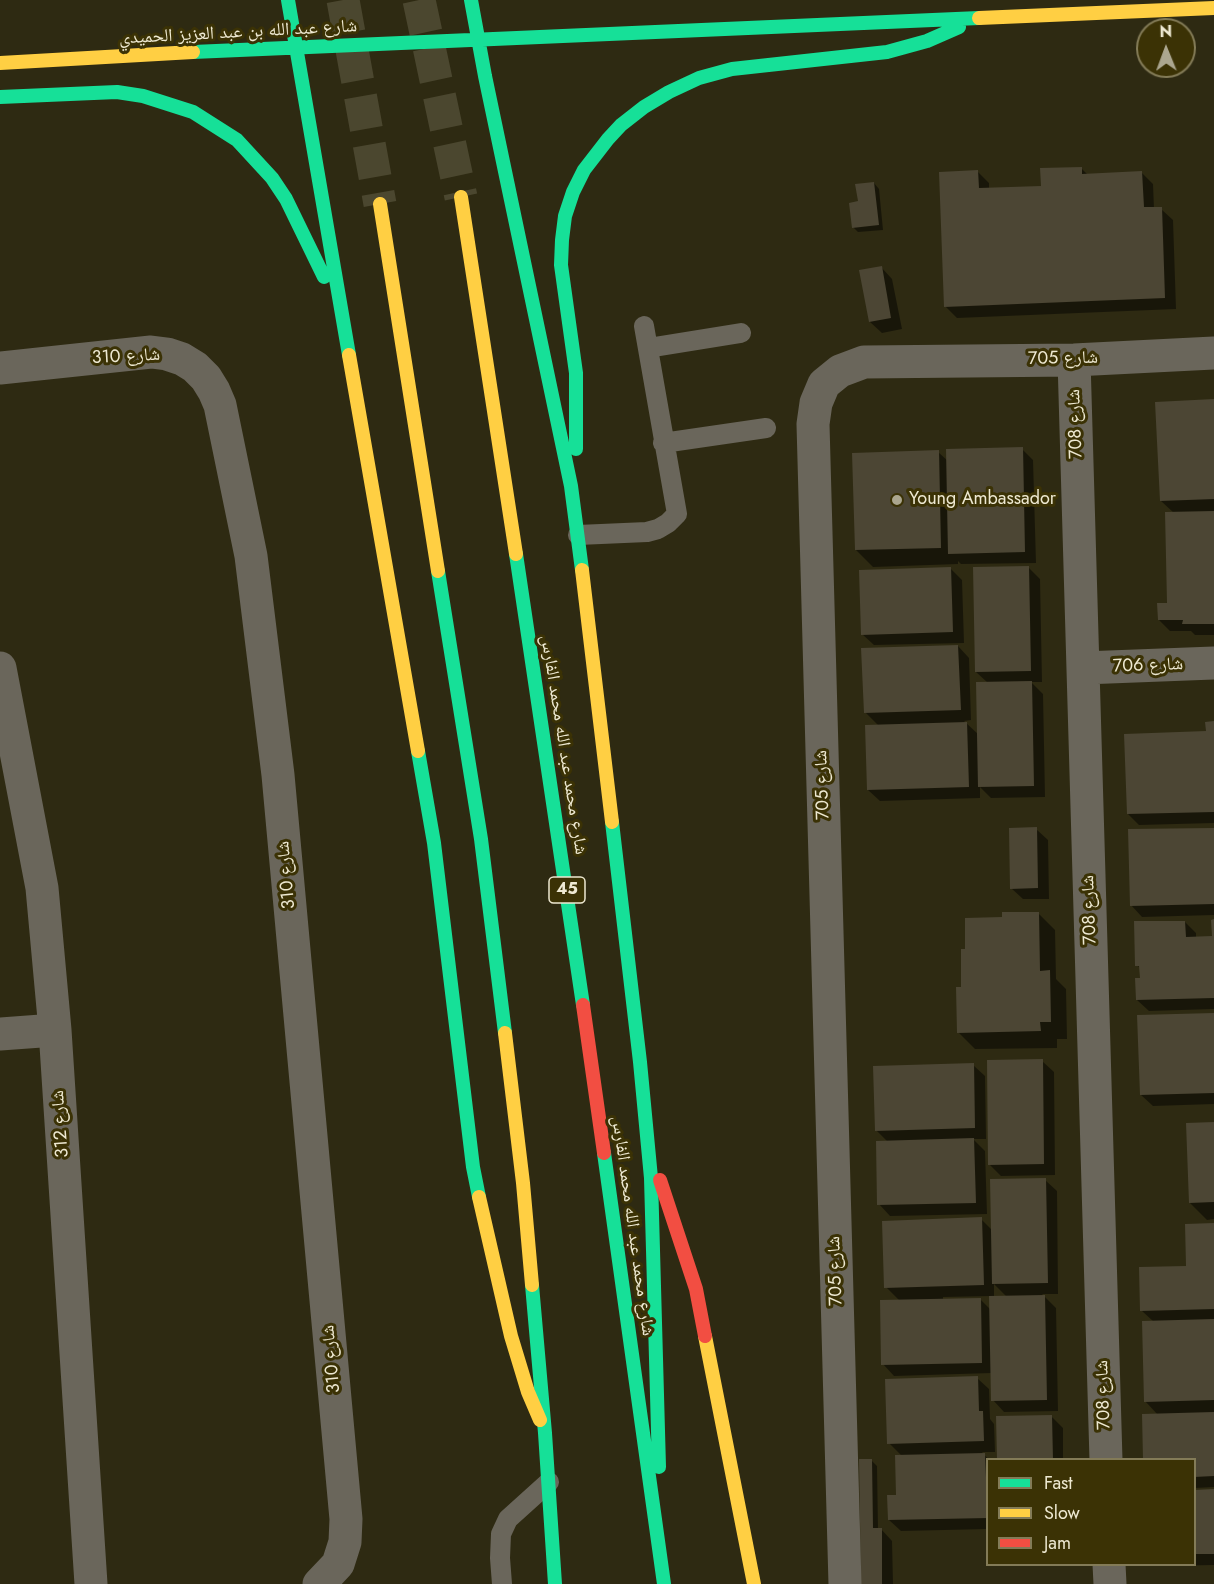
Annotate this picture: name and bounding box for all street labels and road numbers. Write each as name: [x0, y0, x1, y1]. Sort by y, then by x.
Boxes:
street label: شارع عبد الله بن عبد العزيز الحميدي: [118, 16, 358, 50]
street label: شارع 310: [91, 344, 161, 370]
street label: شارع 705: [1028, 348, 1098, 370]
street label: شارع 708: [1064, 389, 1088, 459]
street label: شارع محمد عبد الله محمد الفارس: [535, 634, 591, 856]
street label: شارع 706: [1113, 654, 1183, 678]
street label: شارع 705: [811, 750, 835, 820]
street label: شارع 310: [273, 840, 301, 910]
street label: شارع 708: [1078, 875, 1102, 945]
road number: 45: [549, 877, 585, 903]
street label: شارع 312: [48, 1089, 74, 1159]
street label: شارع محمد عبد الله محمد الفارس: [606, 1115, 658, 1337]
street label: شارع 705: [824, 1236, 848, 1306]
street label: شارع 310: [318, 1324, 346, 1394]
street label: شارع 708: [1092, 1360, 1116, 1430]

